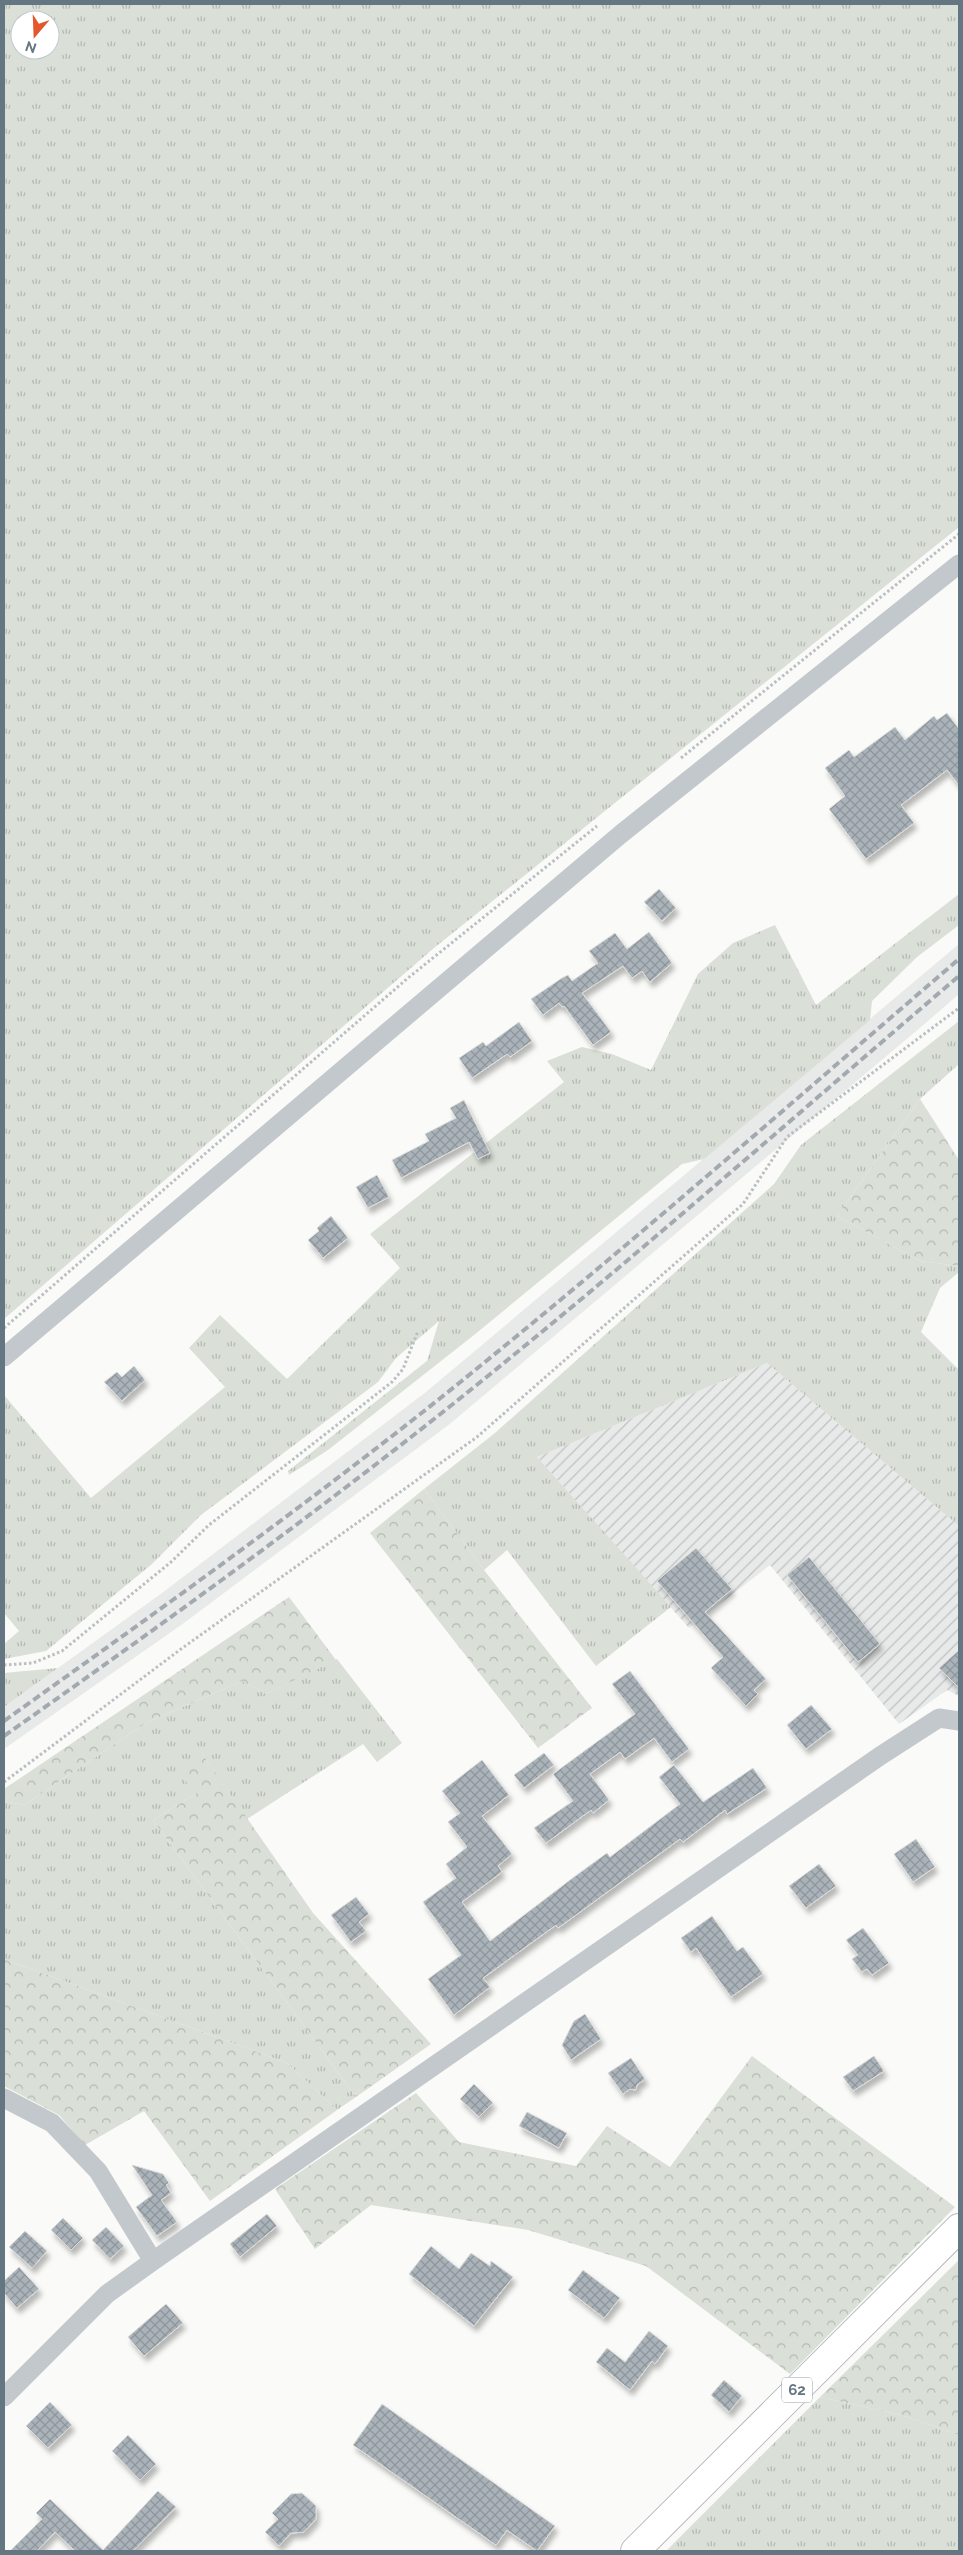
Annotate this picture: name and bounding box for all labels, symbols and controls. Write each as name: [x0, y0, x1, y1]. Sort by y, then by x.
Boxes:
north arrow: [10, 10, 60, 60]
text: N: [23, 38, 38, 57]
road number: 62: [782, 2378, 812, 2402]

